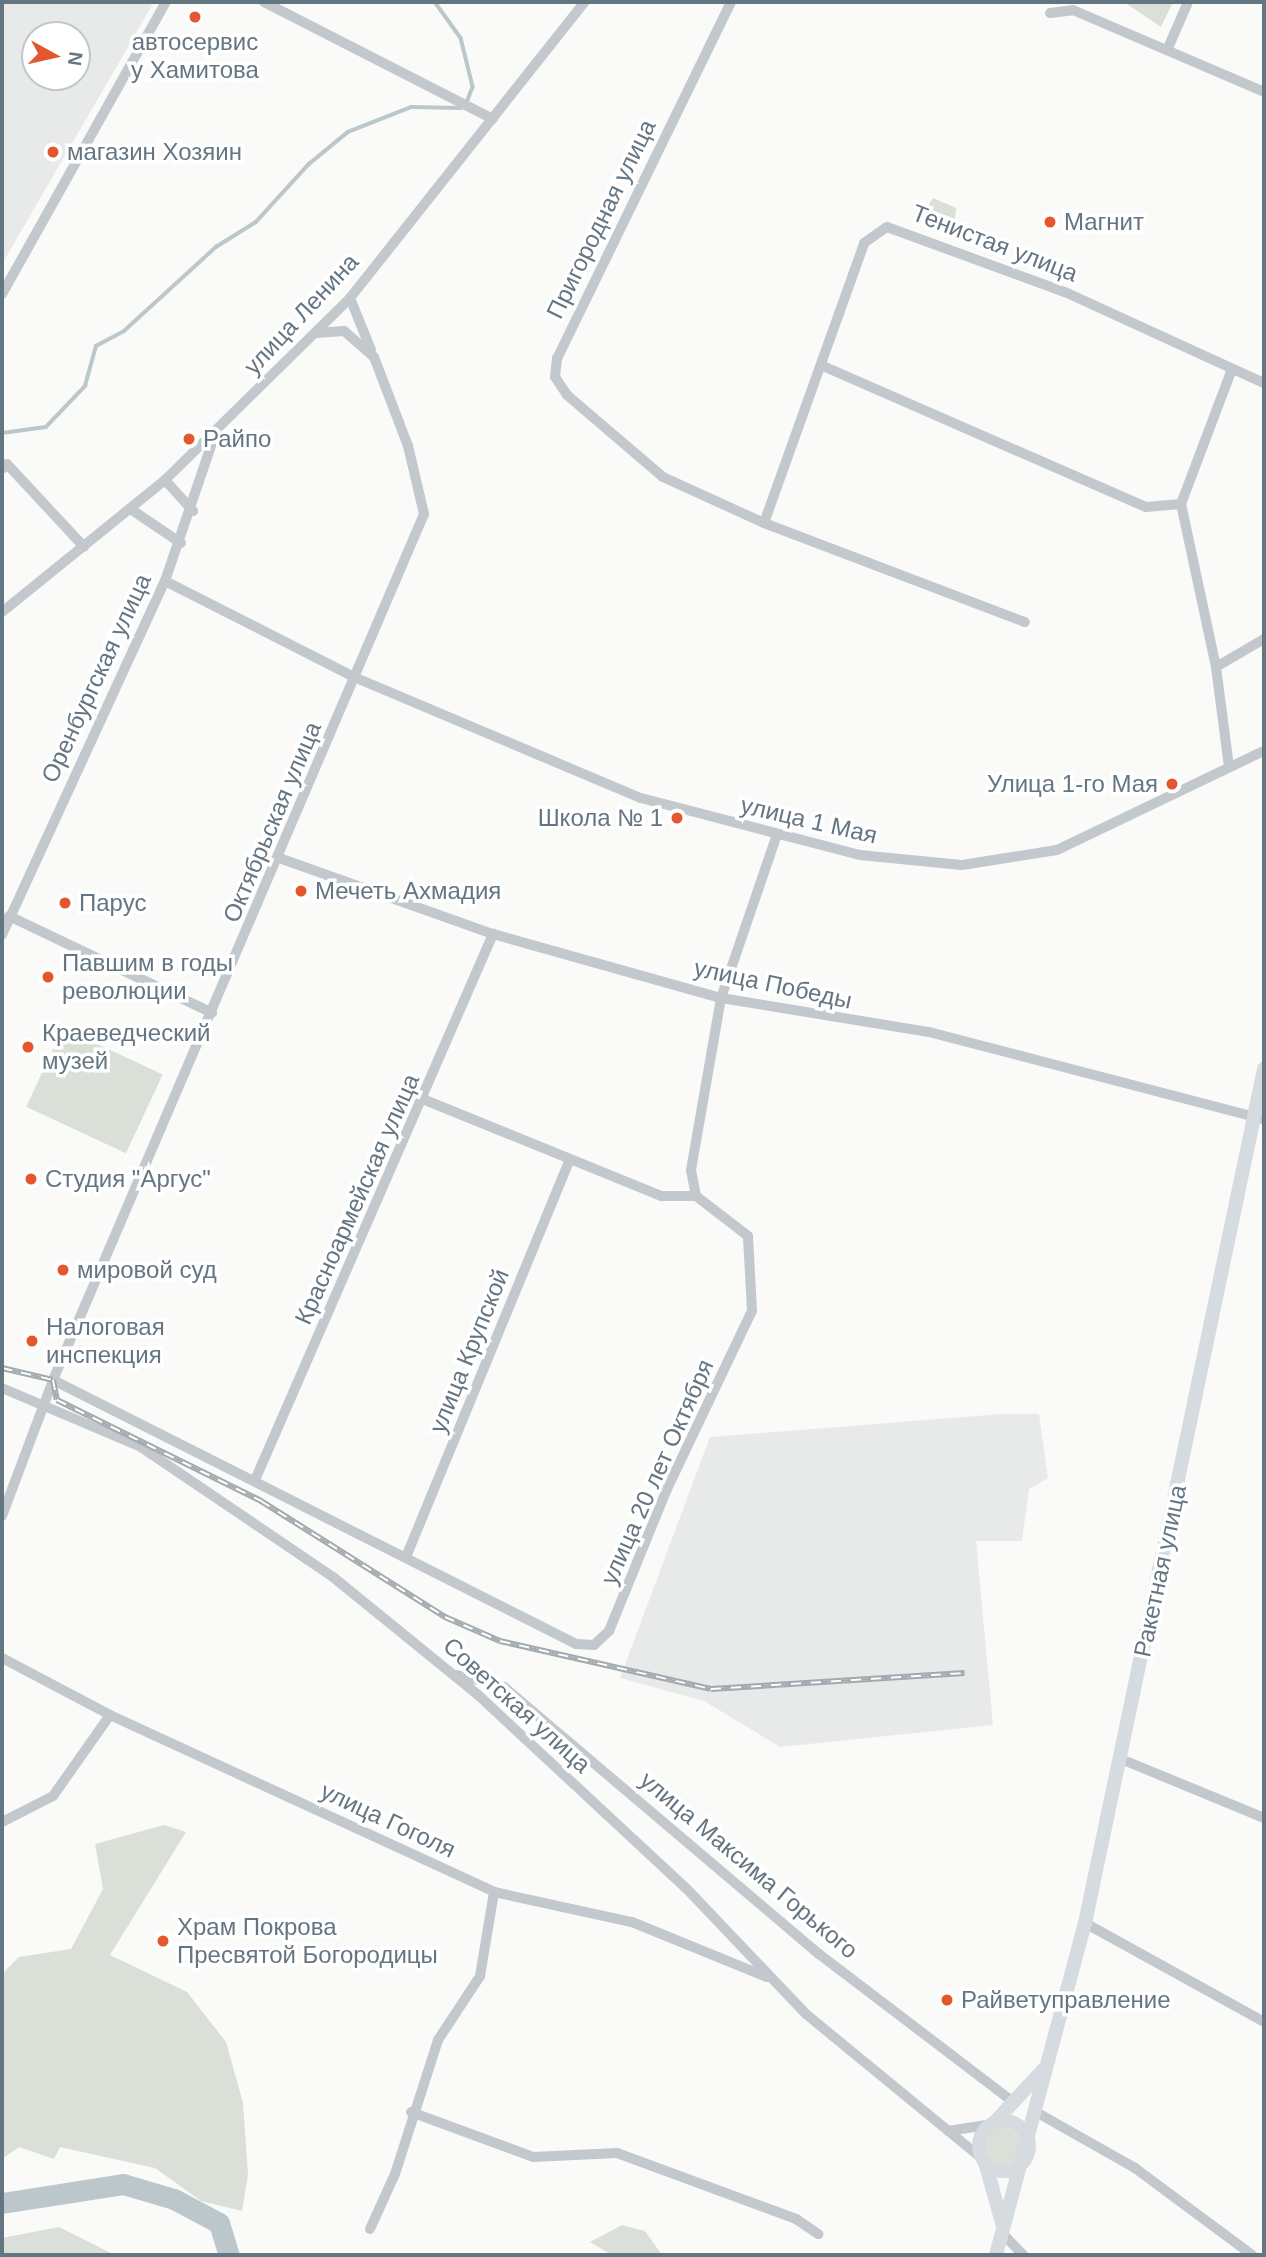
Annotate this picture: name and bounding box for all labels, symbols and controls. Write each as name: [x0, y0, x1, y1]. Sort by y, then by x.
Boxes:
marker: автосервис у Хамитова: [187, 9, 203, 25]
north arrow: [21, 21, 91, 91]
place label: автосервис у Хамитова: [131, 28, 259, 84]
text: N: [64, 50, 87, 67]
street label: Пригородная улица: [540, 115, 662, 323]
place label: магазин Хозяин: [67, 138, 242, 166]
marker: магазин Хозяин: [45, 144, 61, 160]
street label: Тенистая улица: [908, 198, 1082, 288]
place label: Магнит: [1064, 208, 1144, 236]
marker: Магнит: [1042, 214, 1058, 230]
street label: улица Ленина: [238, 247, 364, 381]
place label: Райпо: [203, 425, 271, 453]
marker: Райпо: [181, 431, 197, 447]
street label: Оренбургская улица: [35, 569, 157, 787]
street label: Октябрьская улица: [217, 717, 327, 927]
place label: Улица 1-го Мая: [987, 770, 1158, 798]
marker: Улица 1-го Мая: [1164, 776, 1180, 792]
street label: улица 1 Мая: [738, 790, 880, 850]
place label: Школа № 1: [538, 804, 663, 832]
marker: Школа № 1: [669, 810, 685, 826]
place label: Мечеть Ахмадия: [315, 877, 501, 905]
marker: Мечеть Ахмадия: [293, 883, 309, 899]
place label: Парус: [79, 889, 146, 917]
marker: Парус: [57, 895, 73, 911]
place label: Павшим в годы революции: [62, 949, 233, 1005]
street label: улица Победы: [691, 953, 855, 1015]
marker: Павшим в годы революции: [40, 969, 56, 985]
place label: Краеведческий музей: [42, 1019, 210, 1075]
marker: Краеведческий музей: [20, 1039, 36, 1055]
street label: Красноармейская улица: [289, 1069, 425, 1329]
place label: Студия "Аргус": [45, 1165, 211, 1193]
marker: Студия "Аргус": [23, 1171, 39, 1187]
place label: мировой суд: [77, 1256, 217, 1284]
marker: мировой суд: [55, 1262, 71, 1278]
street label: улица Крупской: [423, 1265, 515, 1437]
place label: Налоговая инспекция: [46, 1313, 165, 1369]
marker: Налоговая инспекция: [24, 1333, 40, 1349]
street label: улица 20 лет Октября: [594, 1355, 720, 1589]
street label: Ракетная улица: [1128, 1482, 1192, 1660]
street label: Советская улица: [437, 1631, 597, 1779]
street label: улица Максима Горького: [634, 1766, 864, 1964]
street label: улица Гоголя: [316, 1776, 460, 1864]
place label: Храм Покрова Пресвятой Богородицы: [177, 1913, 438, 1969]
marker: Храм Покрова Пресвятой Богородицы: [155, 1933, 171, 1949]
place label: Райветуправление: [961, 1986, 1171, 2014]
marker: Райветуправление: [939, 1992, 955, 2008]

